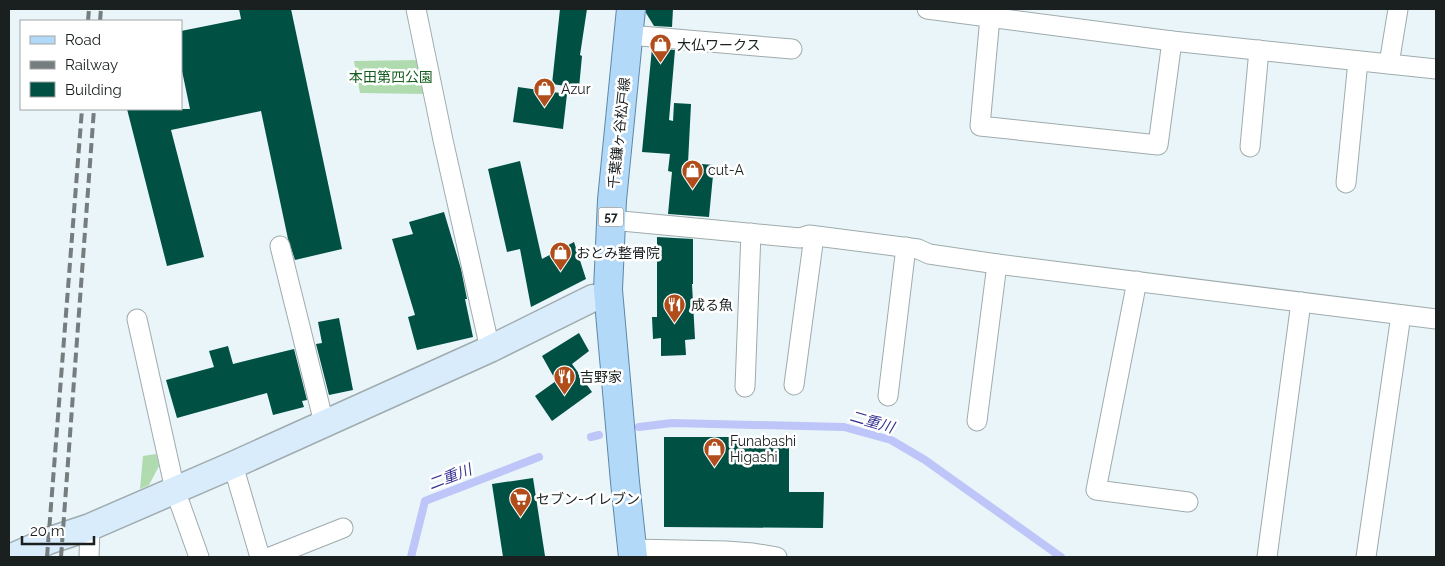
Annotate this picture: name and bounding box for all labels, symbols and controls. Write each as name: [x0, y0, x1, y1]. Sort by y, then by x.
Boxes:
legend: [20, 20, 182, 110]
text: Road: [65, 31, 101, 49]
shop icon: 大仏ワークス: [649, 33, 673, 64]
place label: 大仏ワークス: [677, 37, 761, 53]
text: Railway: [65, 56, 118, 74]
park label: 本田第四公園: [349, 69, 433, 85]
street label: 千葉鎌ヶ谷松戸線: [605, 76, 633, 190]
shop icon: Azur: [533, 77, 557, 108]
text: Building: [65, 81, 122, 99]
place label: Azur: [561, 81, 591, 97]
shop icon: cut-A: [680, 158, 704, 189]
place label: cut-A: [708, 162, 745, 178]
road number: 57: [598, 208, 624, 226]
shop icon: おとみ整骨院: [548, 241, 572, 272]
place label: おとみ整骨院: [576, 245, 660, 261]
restaurant icon: 成る魚: [663, 293, 687, 324]
place label: 成る魚: [691, 297, 733, 313]
restaurant icon: 吉野家: [552, 365, 576, 396]
place label: 吉野家: [580, 369, 622, 385]
water label: 二重川: [848, 407, 898, 437]
place label: Funabashi Higashi: [730, 433, 796, 465]
shop icon: Funabashi Higashi: [702, 437, 726, 468]
water label: 二重川: [426, 460, 476, 493]
supermarket icon: セブン-イレブン: [508, 487, 532, 518]
place label: セブン-イレブン: [536, 491, 640, 507]
scale bar: [22, 514, 95, 546]
text: 20 m: [30, 522, 65, 540]

